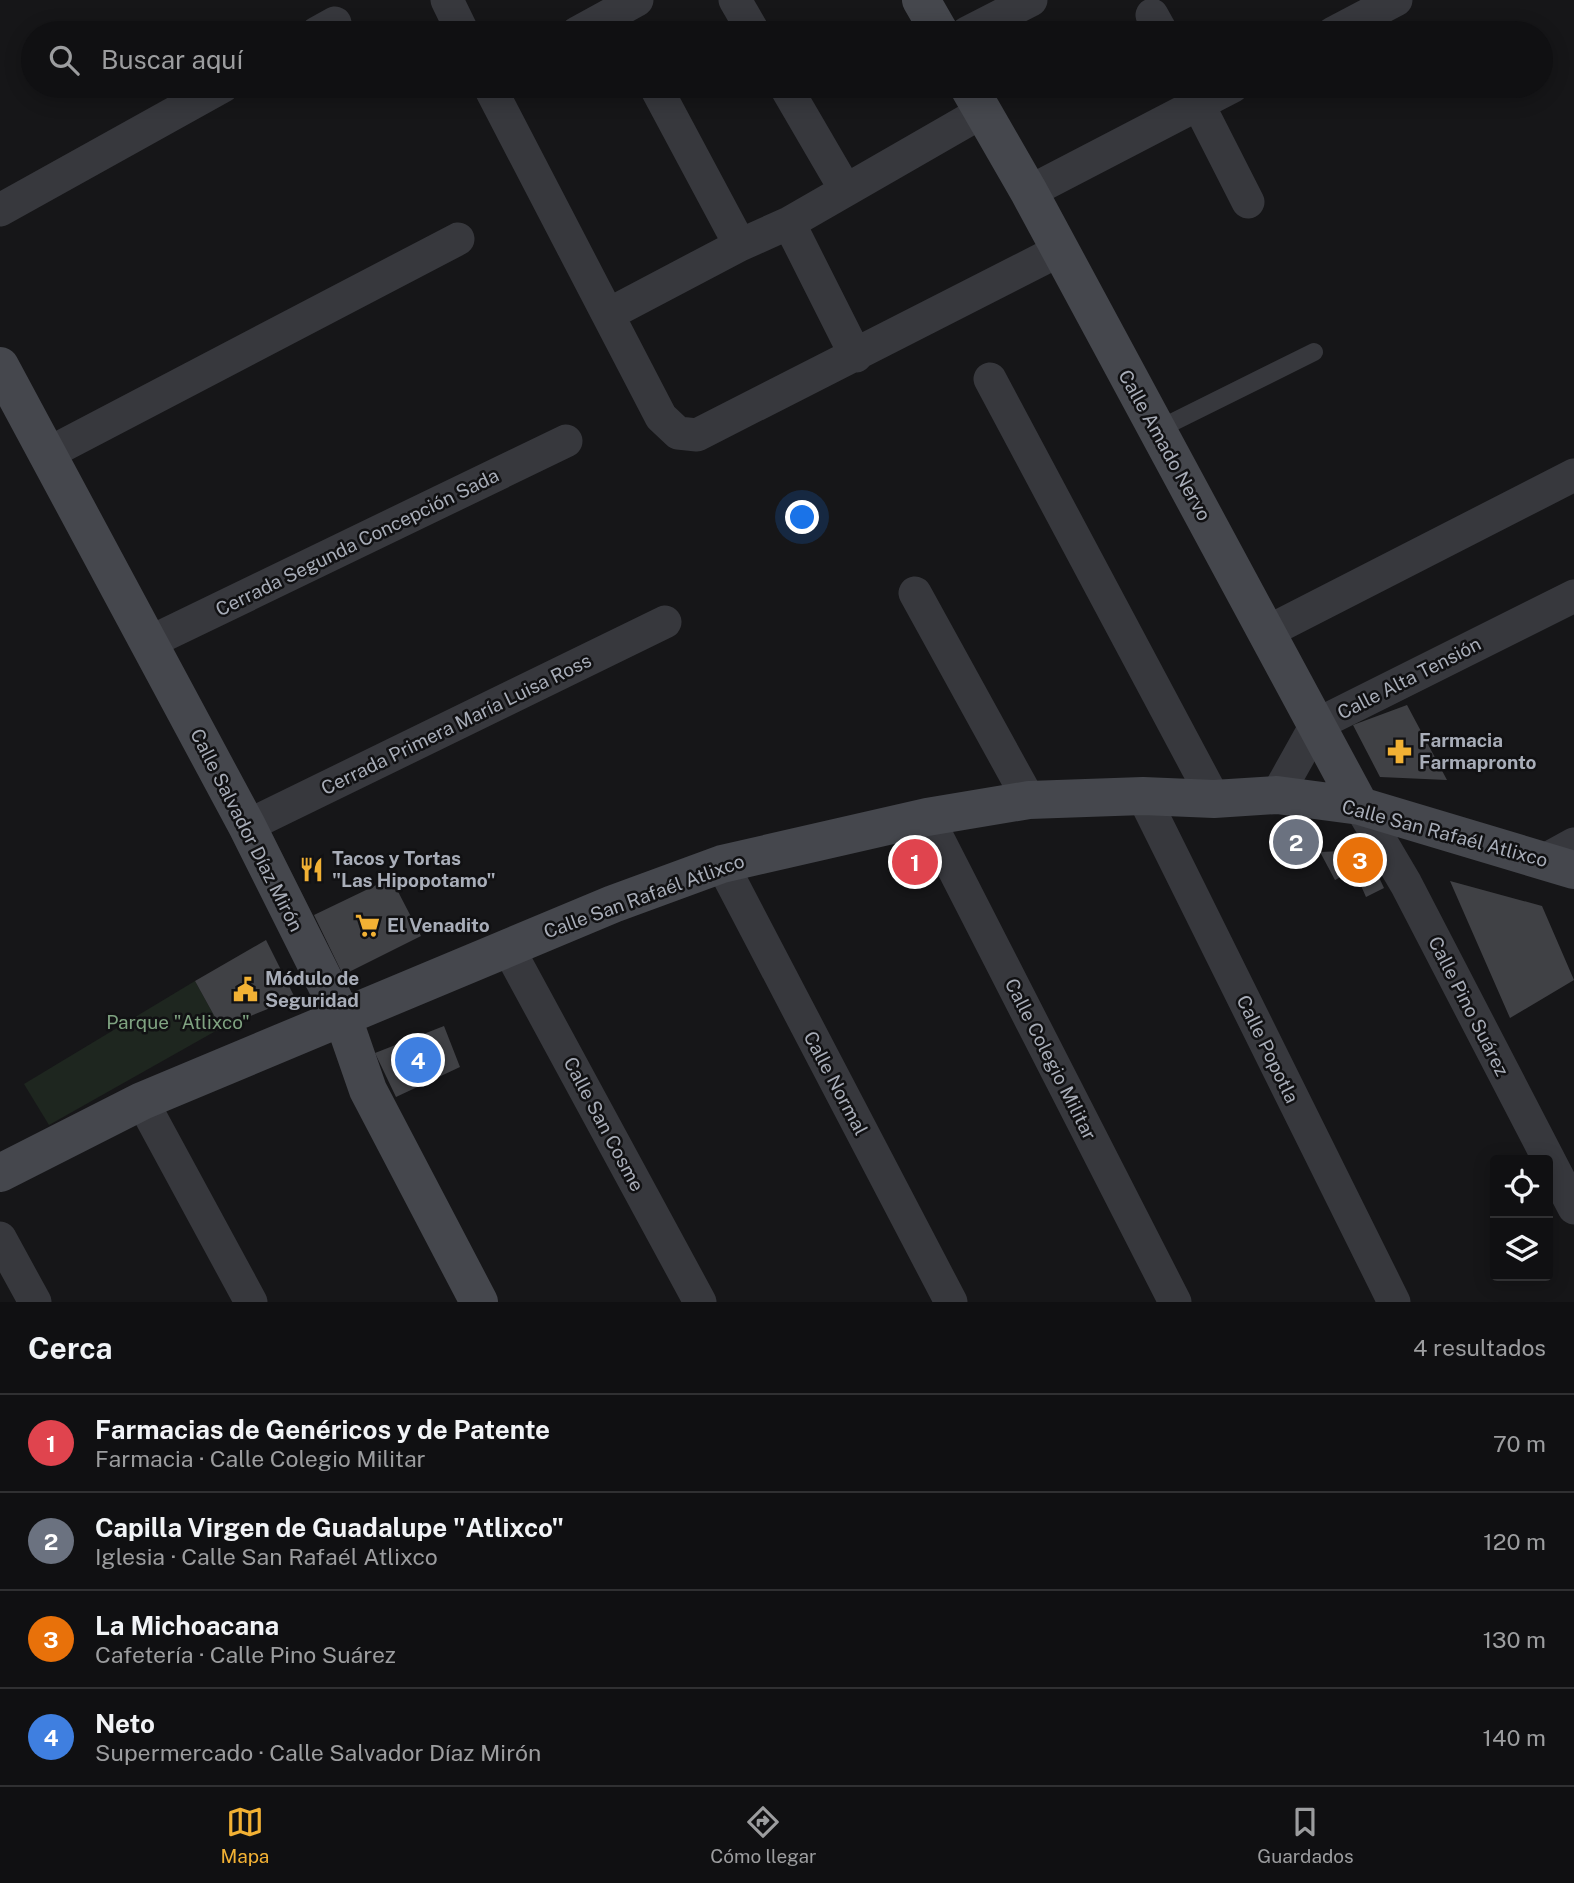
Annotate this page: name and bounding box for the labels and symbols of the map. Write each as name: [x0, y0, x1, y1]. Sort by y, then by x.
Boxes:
street label: Calle Amado Nervo: [1114, 366, 1216, 524]
street label: Cerrada Segunda Concepción Sada: [212, 464, 502, 620]
your location: [785, 500, 819, 534]
street label: Calle Alta Tensión: [1334, 632, 1484, 724]
street label: Cerrada Primera María Luisa Ross: [317, 649, 595, 799]
street label: Calle Salvador Díaz Mirón: [186, 725, 308, 935]
place label: Farmacia Farmapronto: [1419, 729, 1537, 773]
pharmacy icon: Farmacia Farmapronto: [1385, 737, 1413, 765]
street label: Calle San Rafaél Atlixco: [1340, 795, 1550, 871]
pin: 2: [1273, 816, 1319, 868]
pin: 3: [1337, 834, 1383, 886]
pin: 1: [892, 836, 938, 888]
place label: Tacos y Tortas "Las Hipopotamo": [332, 847, 496, 891]
street label: Calle San Rafaél Atlixco: [541, 849, 747, 943]
restaurant icon: Tacos y Tortas "Las Hipopotamo": [298, 855, 326, 883]
supermarket icon: El Venadito: [353, 911, 381, 939]
place label: El Venadito: [387, 914, 490, 936]
street label: Calle Pino Suárez: [1424, 932, 1514, 1080]
place label: Módulo de Seguridad: [265, 967, 359, 1011]
public building icon: Módulo de Seguridad: [231, 975, 259, 1003]
street label: Calle Colegio Militar: [1001, 975, 1101, 1143]
street label: Calle Popotla: [1232, 991, 1304, 1107]
park label: Parque "Atlixco": [106, 1011, 250, 1033]
street label: Calle Normal: [799, 1027, 873, 1139]
pin: 4: [395, 1034, 441, 1086]
street label: Calle San Cosme: [559, 1053, 649, 1195]

